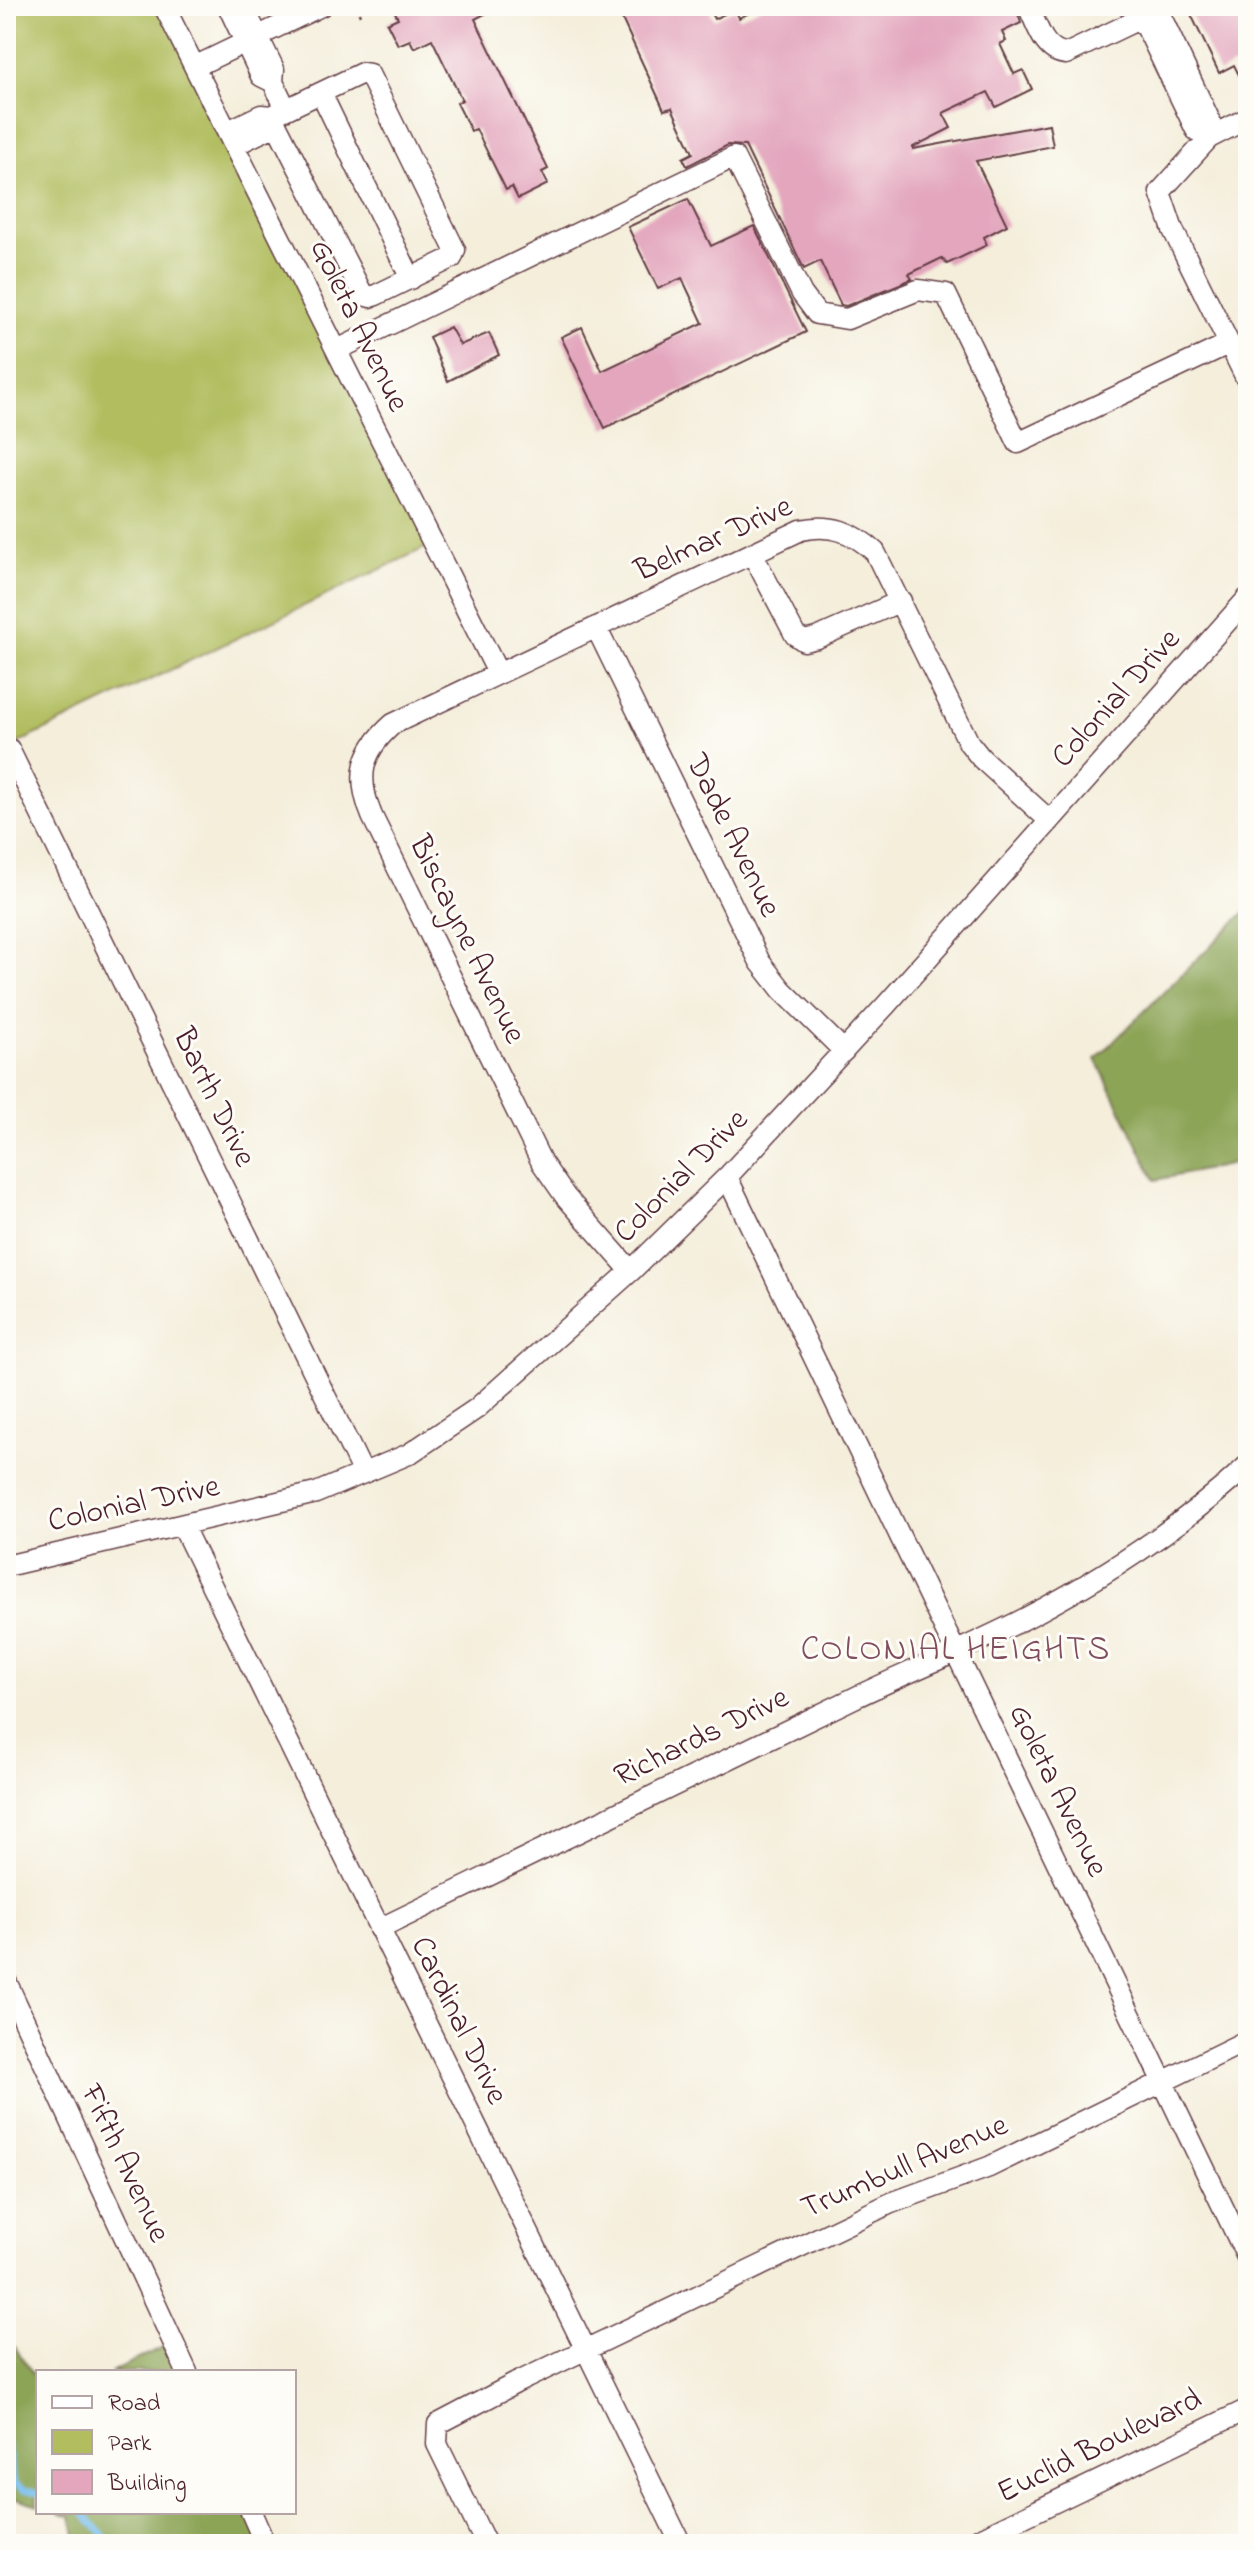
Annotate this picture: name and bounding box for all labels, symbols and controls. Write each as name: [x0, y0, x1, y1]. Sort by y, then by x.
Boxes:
street label: Goleta Avenue: [296, 232, 420, 421]
street label: Belmar Drive: [627, 484, 801, 596]
street label: Colonial Drive: [1041, 618, 1193, 779]
street label: Dade Avenue: [672, 745, 792, 926]
street label: Biscayne Avenue: [395, 827, 537, 1053]
street label: Barth Drive: [159, 1020, 267, 1176]
street label: Colonial Drive: [604, 1098, 761, 1255]
street label: Colonial Drive: [44, 1464, 225, 1546]
district label: COLONIAL HEIGHTS: [801, 1626, 1111, 1676]
street label: Richards Drive: [607, 1675, 798, 1801]
street label: Goleta Avenue: [995, 1697, 1119, 1886]
street label: Cardinal Drive: [397, 1929, 519, 2114]
street label: Fifth Avenue: [66, 2076, 181, 2251]
street label: Trumbull Avenue: [794, 2103, 1016, 2233]
legend: [36, 2370, 296, 2514]
street label: Euclid Boulevard: [990, 2377, 1210, 2517]
text: Road: [108, 2387, 161, 2422]
text: Park: [108, 2427, 152, 2462]
text: Building: [107, 2467, 187, 2502]

